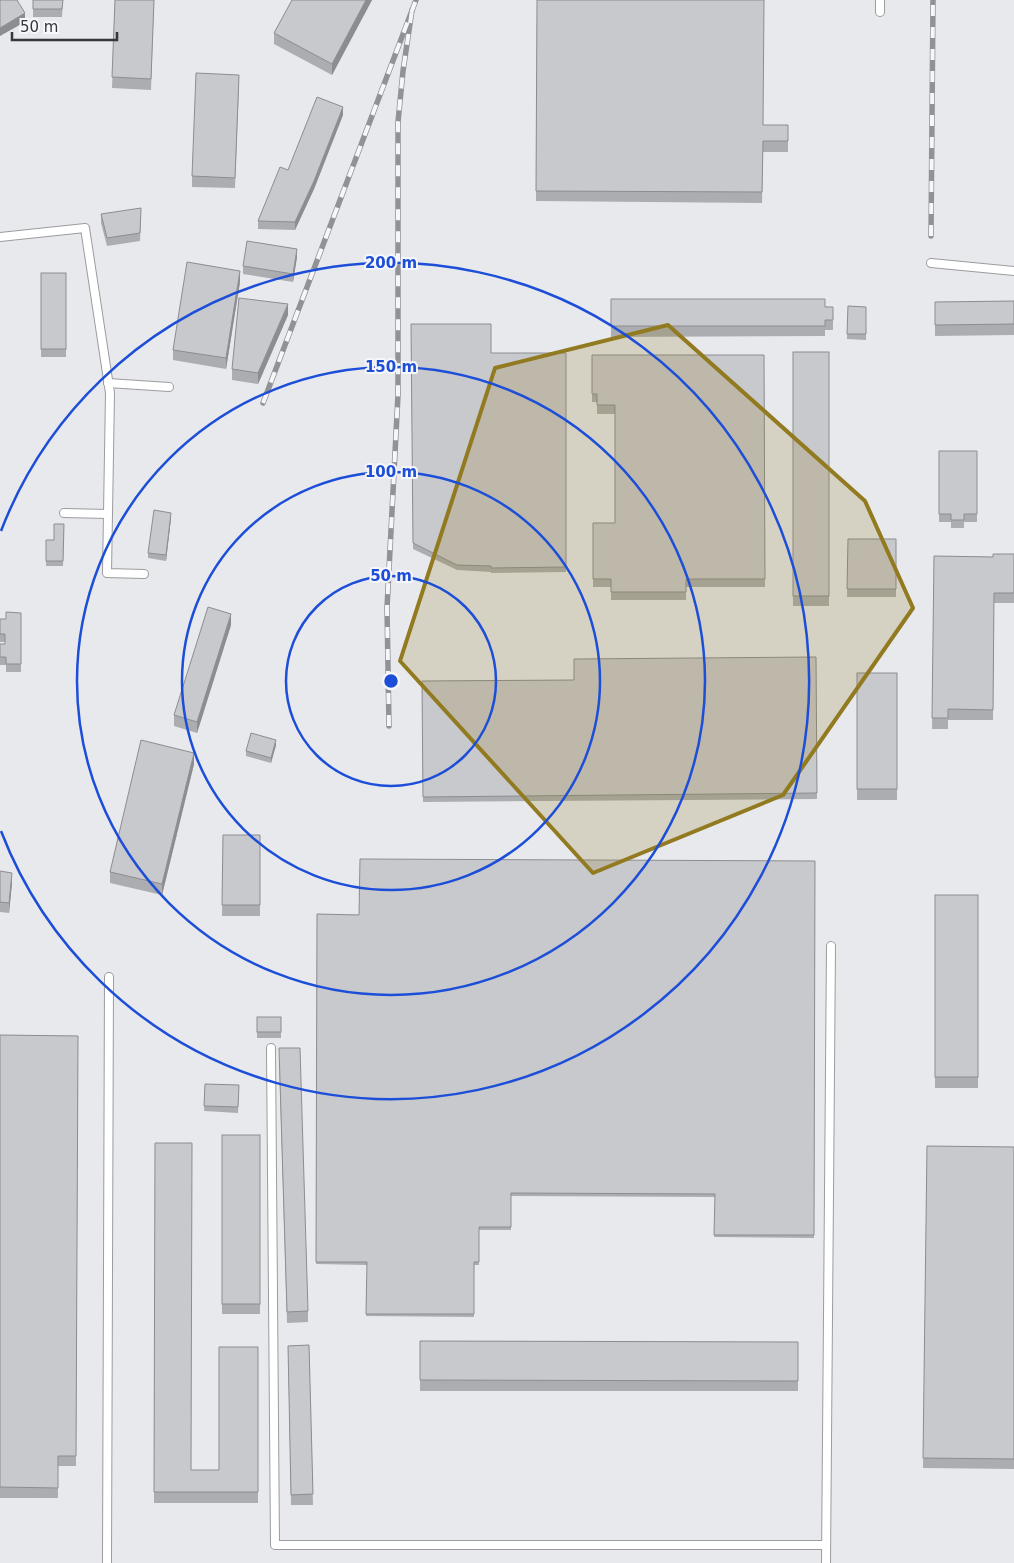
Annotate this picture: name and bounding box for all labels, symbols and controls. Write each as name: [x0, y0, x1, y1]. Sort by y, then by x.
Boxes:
scale bar: [12, 10, 118, 42]
text: 50 m: [20, 18, 58, 36]
text: 200 m: [365, 254, 417, 272]
text: 150 m: [365, 358, 417, 376]
text: 100 m: [365, 463, 417, 481]
text: 50 m: [370, 567, 412, 585]
centre of rings: [382, 672, 400, 690]

